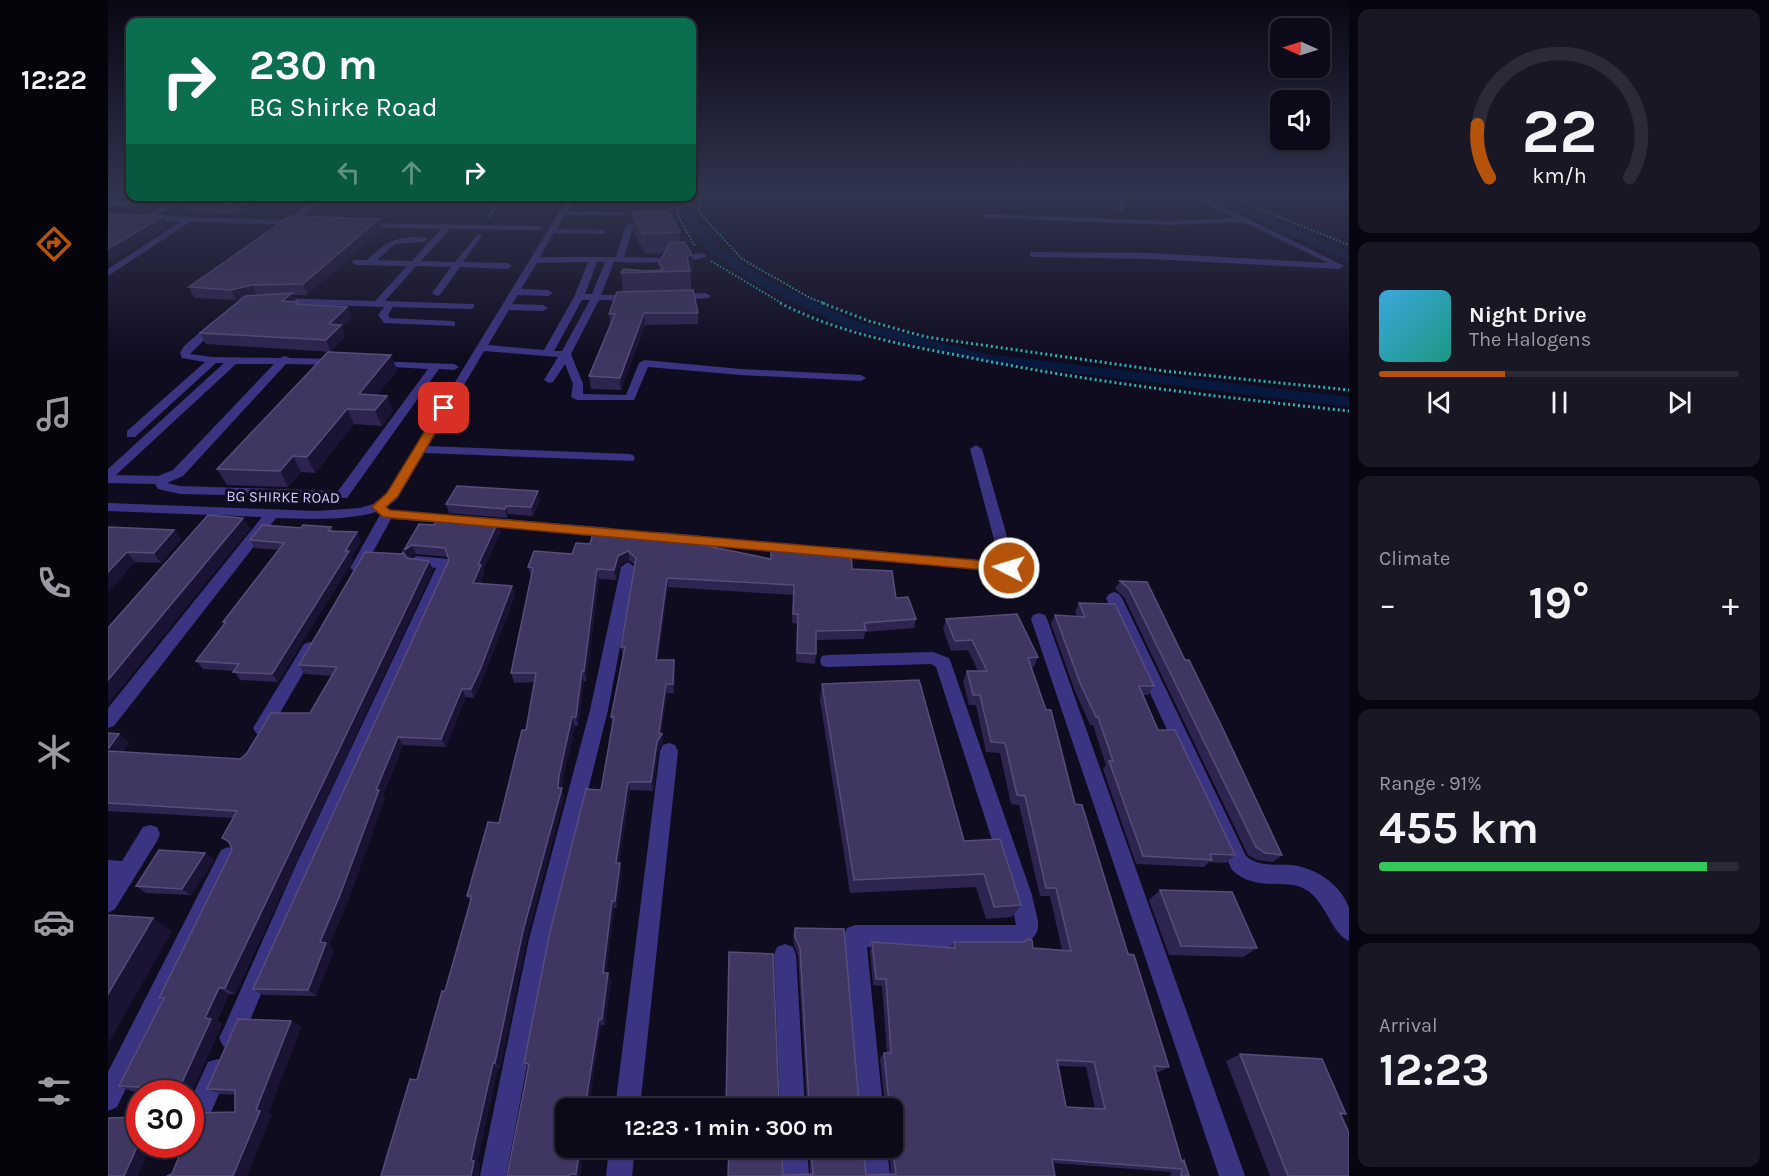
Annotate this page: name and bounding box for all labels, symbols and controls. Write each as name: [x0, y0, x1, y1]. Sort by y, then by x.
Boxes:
north arrow: [1270, 18, 1330, 78]
map controls: [1270, 18, 1330, 150]
text: 230 m: [249, 40, 378, 90]
icon: right: [150, 42, 228, 120]
text: 12:22: [21, 64, 87, 96]
button: sound: [1270, 90, 1330, 150]
text: BG Shirke Road: [249, 91, 438, 123]
text: 22: [1521, 95, 1597, 168]
icon: left: [332, 156, 365, 189]
icon: ahead: [395, 156, 428, 189]
icon: right: [458, 156, 491, 189]
text: km/h: [1532, 164, 1586, 189]
icon: directions: [33, 223, 75, 265]
text: Night Drive: [1469, 302, 1587, 328]
text: The Halogens: [1469, 328, 1591, 351]
pin: [418, 382, 469, 433]
icon: previous: [1423, 386, 1456, 419]
icon: pause: [1543, 386, 1576, 419]
icon: next: [1663, 386, 1696, 419]
icon: arrive: [427, 391, 460, 424]
icon: music: [33, 393, 75, 435]
street label: BG SHIRKE ROAD: [226, 487, 340, 507]
position arrow: [977, 536, 1041, 600]
text: Climate: [1379, 547, 1450, 570]
icon: phone: [33, 562, 75, 604]
text: 19°: [1529, 577, 1589, 629]
text: −: [1379, 585, 1396, 623]
text: +: [1722, 585, 1739, 623]
icon: climate: [33, 731, 75, 773]
text: Range · 91%: [1379, 772, 1482, 795]
text: 455 km: [1379, 802, 1539, 854]
icon: car: [33, 901, 75, 943]
text: Arrival: [1379, 1014, 1438, 1037]
text: 12:23: [1379, 1044, 1490, 1096]
icon: filters: [33, 1070, 75, 1112]
speed limit sign: 30: [126, 1080, 204, 1158]
text: 12:23 · 1 min · 300 m: [625, 1115, 833, 1141]

